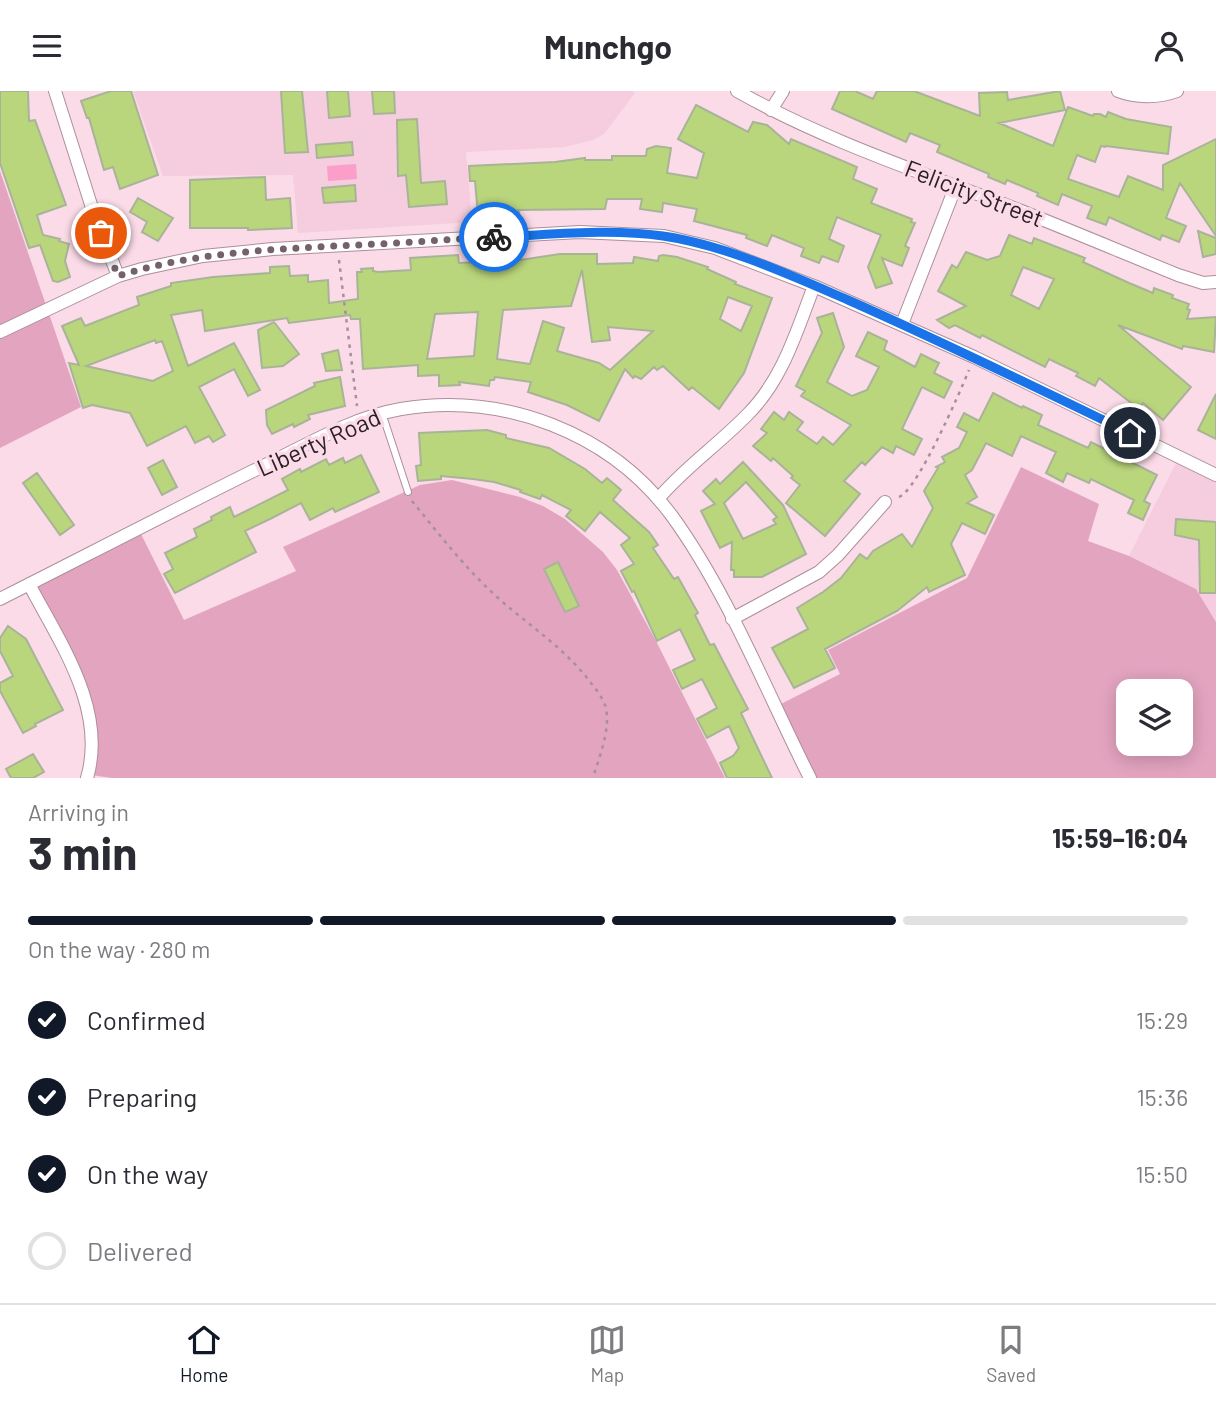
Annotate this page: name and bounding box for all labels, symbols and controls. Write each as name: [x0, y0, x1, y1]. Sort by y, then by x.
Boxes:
icon: menu: [28, 27, 66, 65]
text: Munchgo: [544, 27, 672, 65]
icon: person: [1150, 27, 1188, 65]
street label: Felicity Street: [901, 153, 1048, 232]
courier: [459, 202, 529, 272]
pin: [71, 203, 131, 263]
icon: bag: [82, 214, 120, 252]
icon: bike: [475, 218, 513, 256]
street label: Liberty Road: [252, 401, 385, 482]
pin: [1100, 403, 1160, 463]
icon: home: [1111, 414, 1149, 452]
map controls: [1116, 679, 1193, 756]
button: layers: [1116, 679, 1193, 756]
text: Arriving in: [28, 798, 129, 826]
text: 15:59–16:04: [1052, 822, 1188, 853]
text: 3 min: [28, 824, 137, 879]
text: On the way · 280 m: [28, 935, 210, 963]
icon: check: [28, 1001, 66, 1039]
text: Confirmed: [87, 1004, 206, 1035]
text: 15:29: [1136, 1006, 1188, 1034]
icon: check: [28, 1078, 66, 1116]
text: Preparing: [87, 1081, 197, 1112]
text: 15:36: [1137, 1083, 1188, 1111]
icon: check: [28, 1155, 66, 1193]
text: On the way: [87, 1158, 208, 1189]
text: 15:50: [1136, 1160, 1188, 1188]
text: Delivered: [87, 1235, 193, 1266]
tab: Home: [180, 1321, 228, 1386]
tab: Map: [588, 1321, 626, 1386]
tab: Saved: [986, 1321, 1036, 1386]

